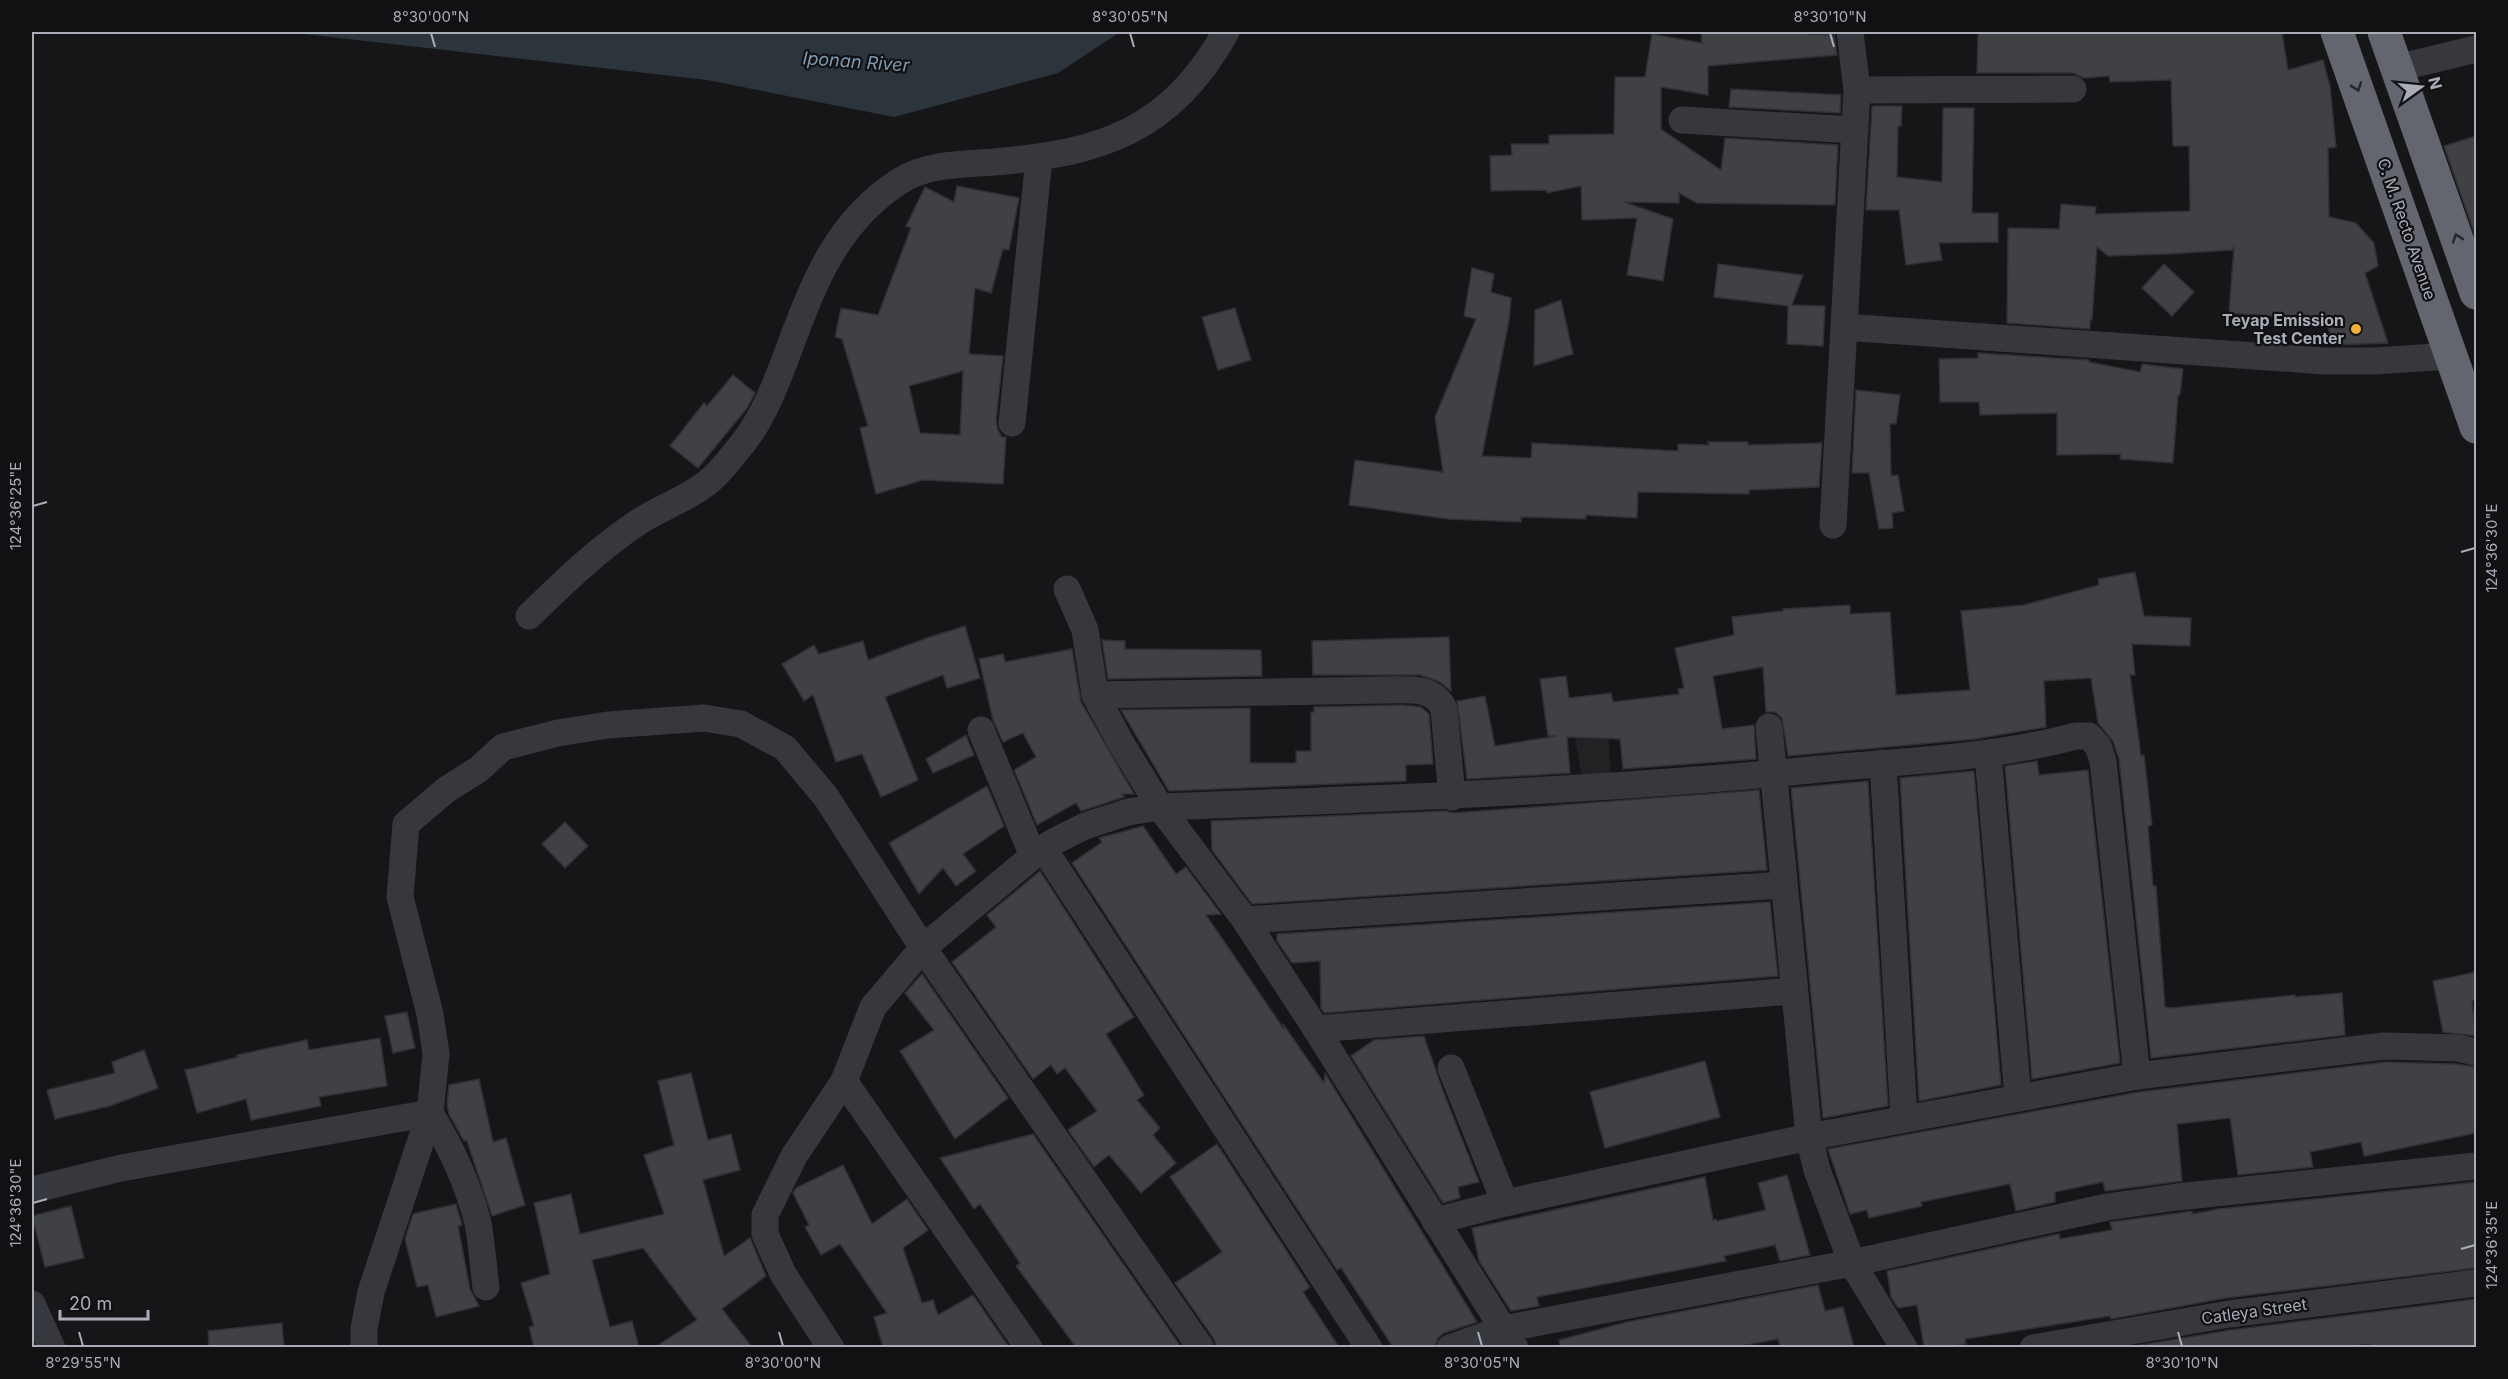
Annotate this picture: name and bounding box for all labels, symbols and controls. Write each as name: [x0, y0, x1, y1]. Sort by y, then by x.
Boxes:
text: 8°30'00"N: [393, 7, 469, 26]
text: 8°30'05"N: [1092, 7, 1168, 26]
text: 8°30'10"N: [1794, 7, 1866, 26]
water label: Iponan River: [802, 47, 911, 76]
north arrow: [2391, 57, 2451, 117]
text: N: [2424, 75, 2447, 92]
one-way arrow: [2349, 81, 2362, 92]
street label: C. M. Recto Avenue: [2373, 156, 2441, 302]
one-way arrow: [2452, 233, 2465, 244]
place label: Teyap Emission Test Center: [2222, 310, 2344, 348]
marker: Teyap Emission Test Center: [2349, 322, 2363, 336]
text: 124°36'25"E: [6, 462, 25, 550]
text: 124°36'30"E: [2482, 503, 2501, 593]
text: 124°36'30"E: [6, 1158, 25, 1248]
text: 124°36'35"E: [2482, 1201, 2501, 1289]
scale bar: [60, 1283, 148, 1321]
text: 20 m: [69, 1293, 112, 1314]
street label: Catleya Street: [2200, 1294, 2308, 1328]
text: 8°29'55"N: [45, 1353, 121, 1372]
text: 8°30'00"N: [745, 1353, 821, 1372]
text: 8°30'05"N: [1444, 1353, 1520, 1372]
text: 8°30'10"N: [2146, 1353, 2218, 1372]

